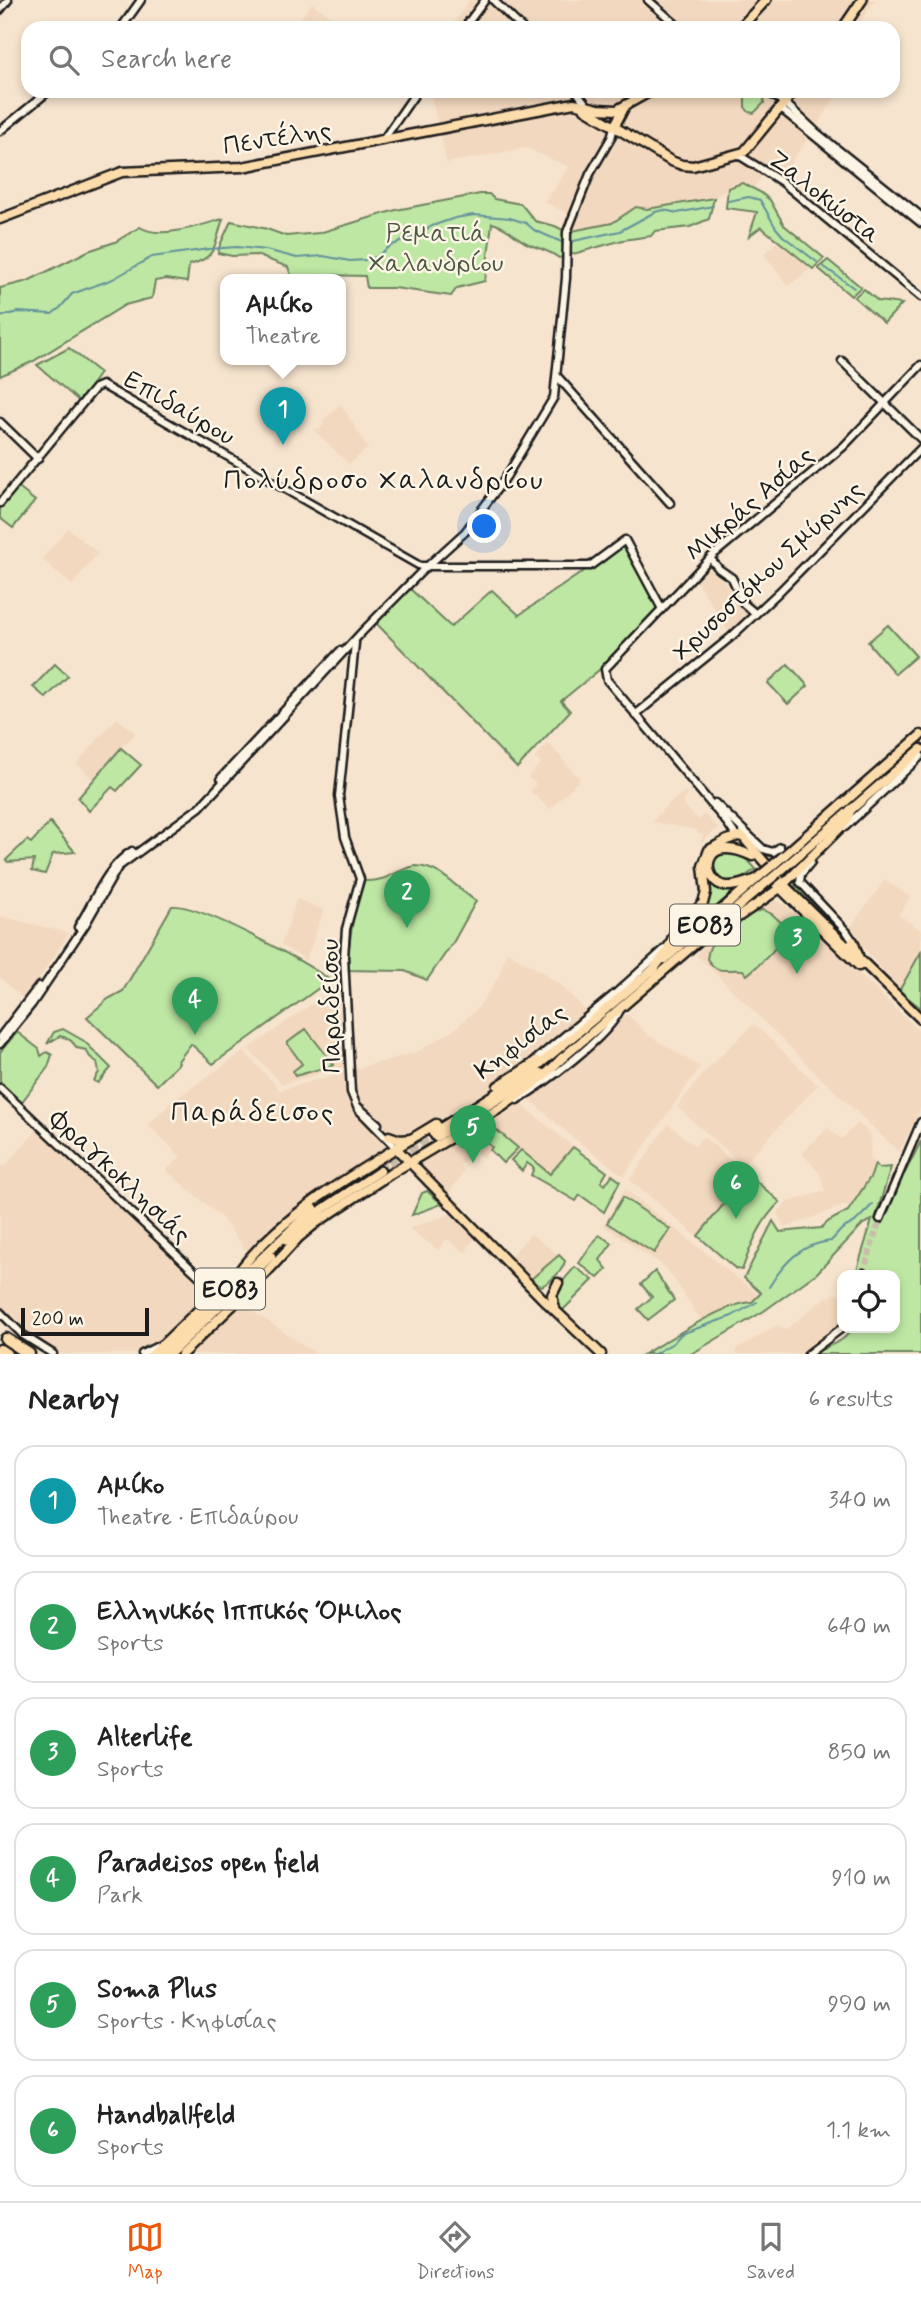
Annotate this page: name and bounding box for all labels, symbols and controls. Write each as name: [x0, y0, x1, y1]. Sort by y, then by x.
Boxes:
search box: [21, 21, 900, 98]
icon: search: [45, 41, 83, 79]
text: Search here: [101, 43, 232, 77]
street label: Πεντέλης: [221, 114, 334, 164]
street label: Ζαλοκώστα: [760, 143, 887, 252]
park label: Ρεματιά Χαλανδρίου: [368, 217, 504, 281]
popup: [220, 274, 346, 365]
text: Αμίκο: [245, 288, 313, 322]
text: Theatre: [245, 322, 321, 352]
street label: Επιδαύρου: [117, 363, 241, 454]
pin: 1: [260, 387, 306, 445]
street label: Μικράς Ασίας: [679, 439, 822, 570]
district label: Πολύδροσο Χαλανδρίου: [223, 463, 545, 500]
street label: Χρυσοστόμου Σμύρνης: [665, 474, 871, 669]
your location: [467, 509, 501, 543]
pin: 2: [384, 870, 430, 928]
road number: ΕΟ83: [670, 904, 740, 945]
pin: 3: [774, 916, 820, 974]
street label: Παραδείσου: [314, 938, 350, 1074]
pin: 4: [172, 977, 218, 1035]
street label: Κηφισίας: [468, 997, 574, 1089]
district label: Παράδεισος: [171, 1095, 335, 1132]
street label: Φραγκοκλησιάς: [41, 1102, 198, 1252]
pin: 5: [450, 1105, 496, 1163]
pin: 6: [713, 1161, 759, 1219]
road number: ΕΟ83: [195, 1268, 265, 1310]
map controls: [837, 1270, 900, 1333]
button: locate: [837, 1270, 900, 1333]
scale bar: [21, 1305, 149, 1337]
text: 200 m: [32, 1307, 84, 1332]
text: Nearby: [28, 1380, 119, 1419]
text: 6 results: [809, 1385, 893, 1415]
text: Αμίκο: [97, 1469, 165, 1503]
text: 1: [48, 1486, 58, 1516]
text: 340 m: [828, 1486, 891, 1516]
text: Theatre · Επιδαύρου: [97, 1503, 298, 1533]
text: Ελληνικός Ιππικός Όμιλος: [97, 1595, 402, 1629]
text: 2: [47, 1612, 59, 1642]
text: 640 m: [827, 1612, 891, 1642]
text: Sports: [97, 1629, 164, 1659]
text: Alterlife: [97, 1721, 193, 1755]
text: 3: [48, 1738, 58, 1768]
text: 850 m: [827, 1738, 891, 1768]
text: Sports: [97, 1755, 164, 1785]
text: Paradeisos open field: [97, 1847, 319, 1881]
text: 4: [46, 1864, 60, 1894]
text: 910 m: [831, 1864, 891, 1894]
text: Park: [97, 1881, 143, 1911]
text: Soma Plus: [97, 1973, 217, 2007]
text: 5: [46, 1990, 60, 2020]
text: 990 m: [828, 1990, 891, 2020]
text: Sports · Κηφισίας: [97, 2007, 277, 2037]
text: Handballfeld: [97, 2099, 235, 2133]
text: 6: [47, 2116, 59, 2146]
text: 1.1 km: [826, 2116, 891, 2146]
text: Sports: [97, 2133, 164, 2163]
tab: Map: [126, 2218, 164, 2285]
tab: Directions: [416, 2218, 495, 2285]
tab: Saved: [747, 2218, 795, 2285]

